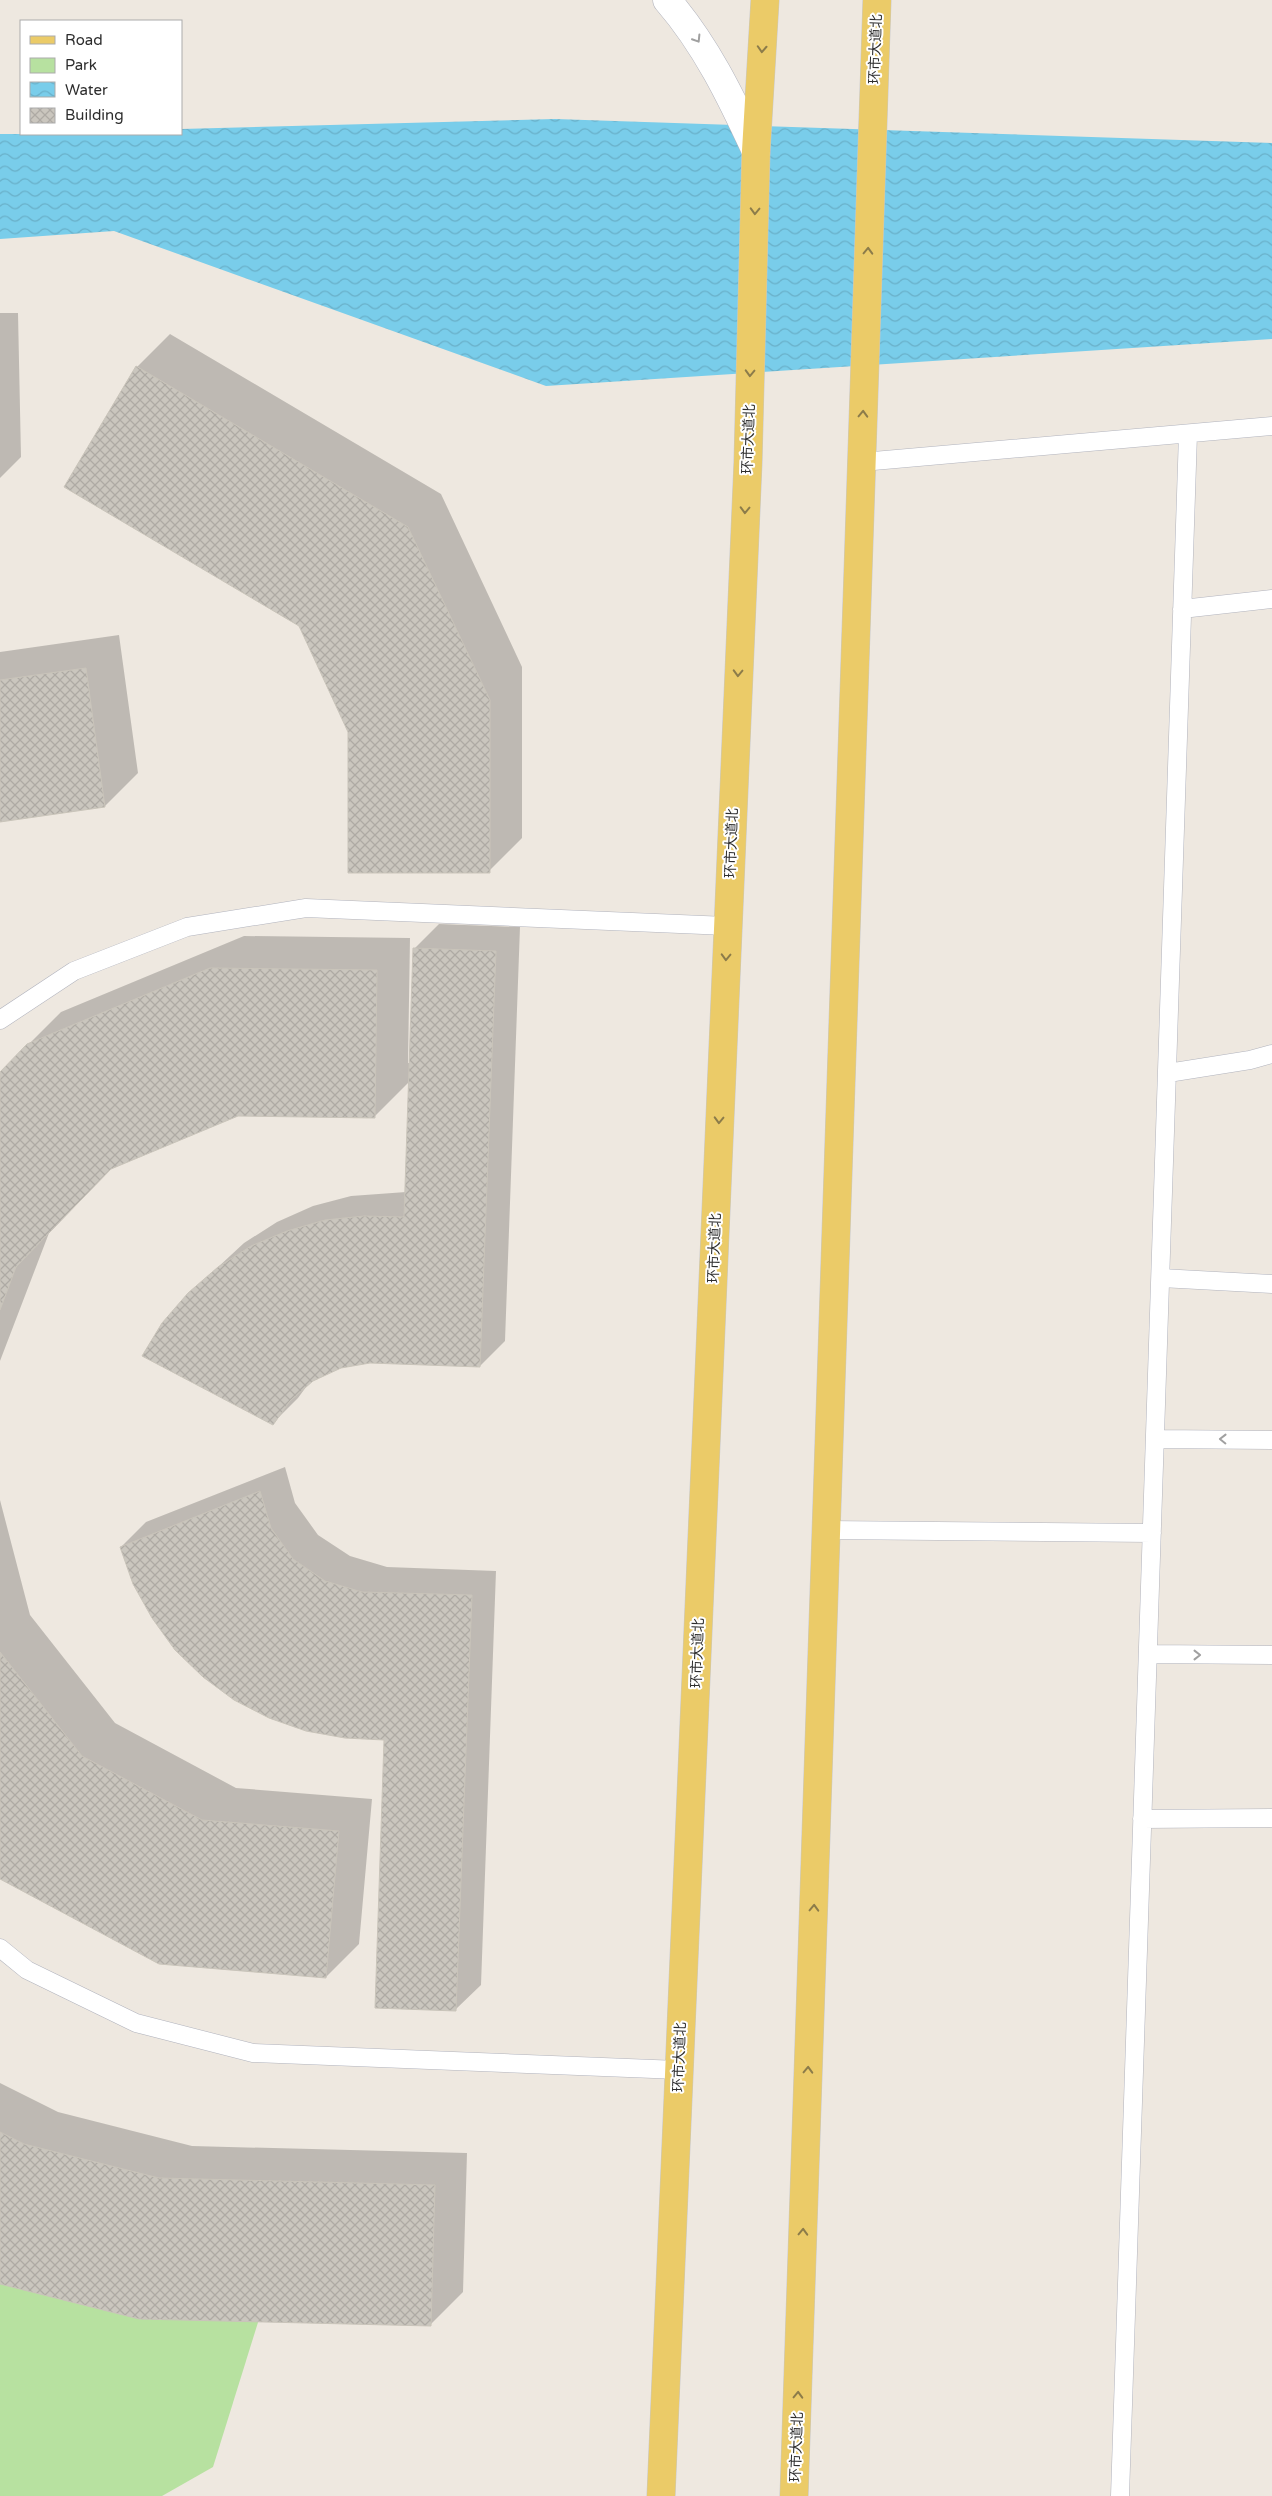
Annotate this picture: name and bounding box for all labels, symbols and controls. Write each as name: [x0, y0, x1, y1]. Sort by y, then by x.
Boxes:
street label: 环市大道北: [866, 14, 885, 84]
legend: [20, 20, 182, 135]
text: Road: [65, 31, 103, 49]
one-way arrow: [690, 34, 700, 43]
one-way arrow: [756, 45, 767, 53]
text: Park: [65, 56, 97, 74]
text: Water: [65, 81, 108, 99]
text: Building: [65, 106, 124, 124]
one-way arrow: [749, 207, 760, 215]
one-way arrow: [863, 247, 874, 255]
one-way arrow: [745, 370, 755, 378]
street label: 环市大道北: [739, 404, 758, 474]
one-way arrow: [858, 409, 868, 417]
one-way arrow: [740, 507, 751, 515]
one-way arrow: [733, 669, 744, 677]
street label: 环市大道北: [722, 808, 741, 878]
one-way arrow: [721, 954, 732, 962]
one-way arrow: [714, 1116, 725, 1124]
street label: 环市大道北: [705, 1213, 724, 1283]
one-way arrow: [1219, 1434, 1227, 1444]
street label: 环市大道北: [688, 1618, 707, 1688]
one-way arrow: [1193, 1650, 1201, 1660]
one-way arrow: [809, 1903, 819, 1911]
street label: 环市大道北: [670, 2022, 689, 2092]
one-way arrow: [803, 2066, 814, 2074]
one-way arrow: [798, 2228, 808, 2236]
one-way arrow: [792, 2391, 803, 2399]
street label: 环市大道北: [787, 2412, 806, 2482]

